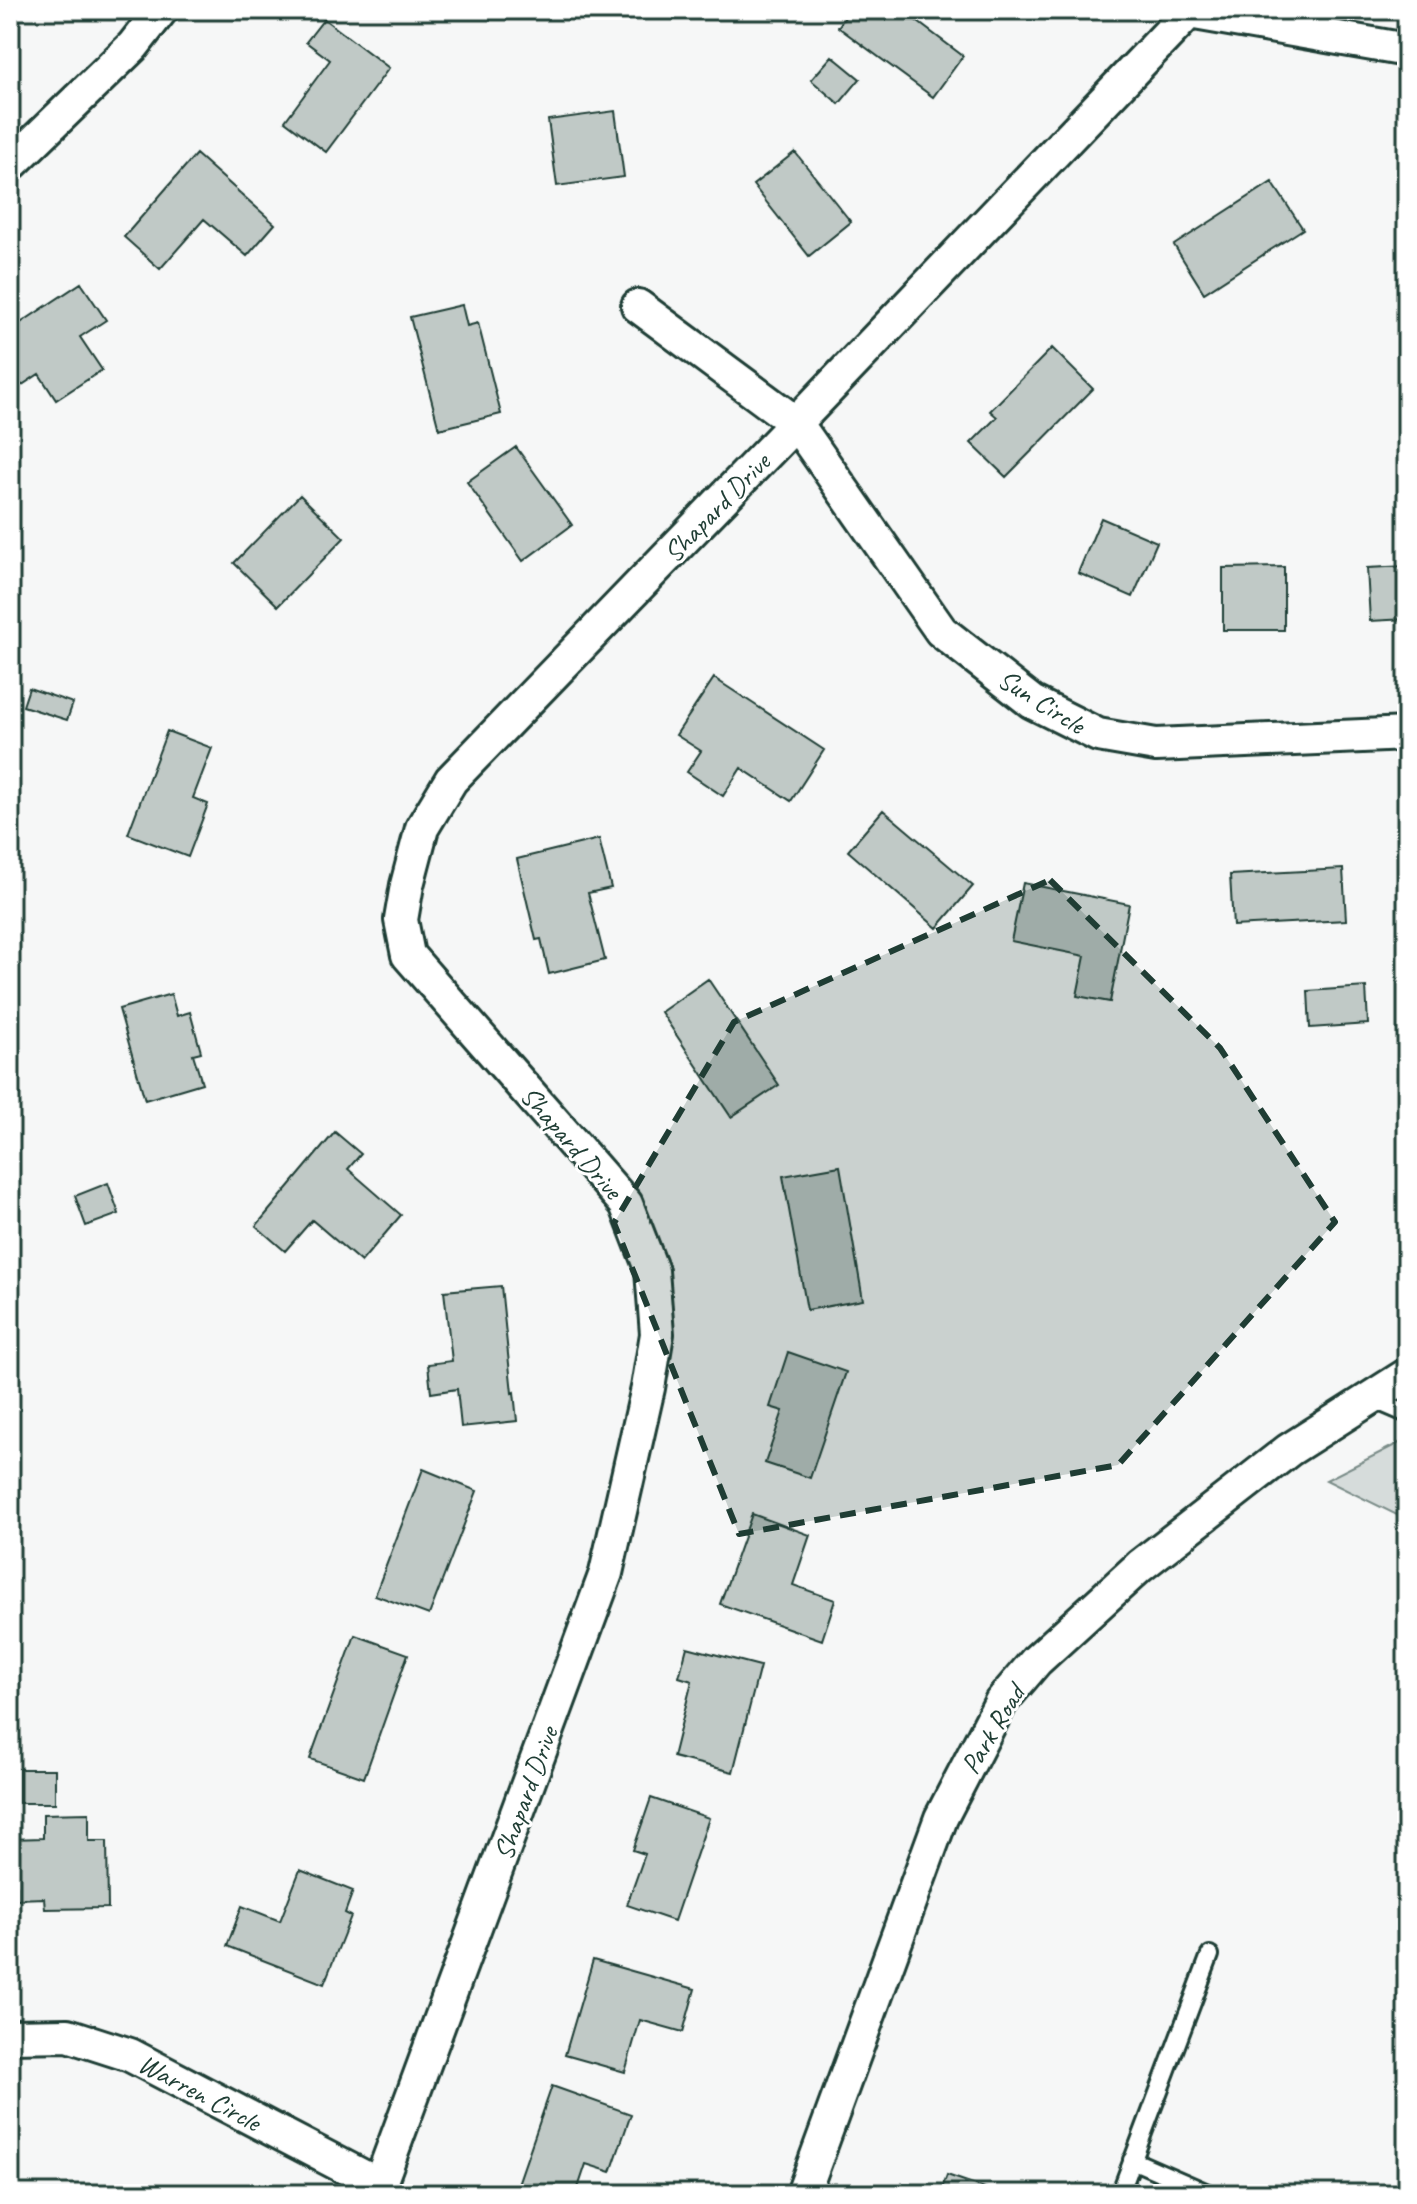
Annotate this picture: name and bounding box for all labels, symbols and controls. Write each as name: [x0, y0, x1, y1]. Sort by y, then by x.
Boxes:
street label: Shapard Drive: [656, 444, 779, 569]
street label: Sun Circle: [992, 661, 1093, 743]
street label: Shapard Drive: [513, 1078, 632, 1208]
street label: Park Road: [952, 1675, 1035, 1780]
street label: Shapard Drive: [485, 1720, 566, 1864]
street label: Warren Circle: [133, 2046, 268, 2140]

